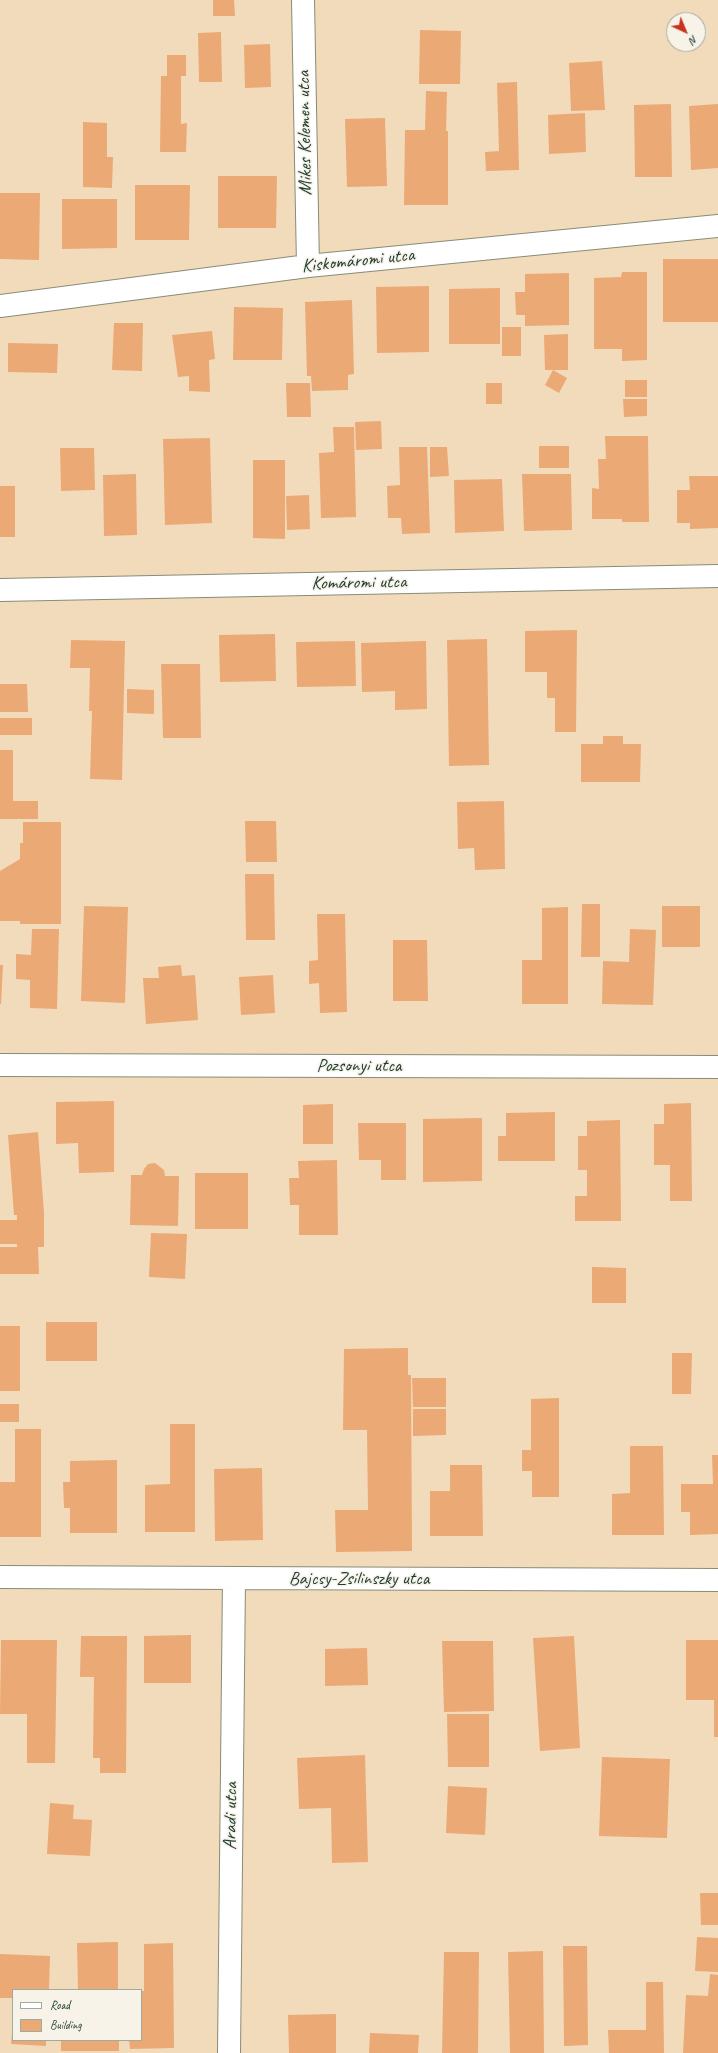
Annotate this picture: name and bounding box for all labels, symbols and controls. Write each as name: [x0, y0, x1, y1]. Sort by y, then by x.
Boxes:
north arrow: [666, 12, 706, 52]
text: N: [686, 33, 701, 47]
street label: Mikes Kelemen utca: [293, 71, 317, 195]
street label: Kiskomáromi utca: [301, 244, 415, 278]
street label: Komáromi utca: [311, 571, 407, 595]
street label: Pozsonyi utca: [317, 1055, 401, 1077]
street label: Bajcsy-Zsilinszky utca: [289, 1568, 429, 1590]
street label: Aradi utca: [219, 1782, 243, 1850]
legend: [12, 1989, 142, 2041]
text: Road: [50, 1997, 70, 2013]
text: Building: [50, 2017, 82, 2033]

